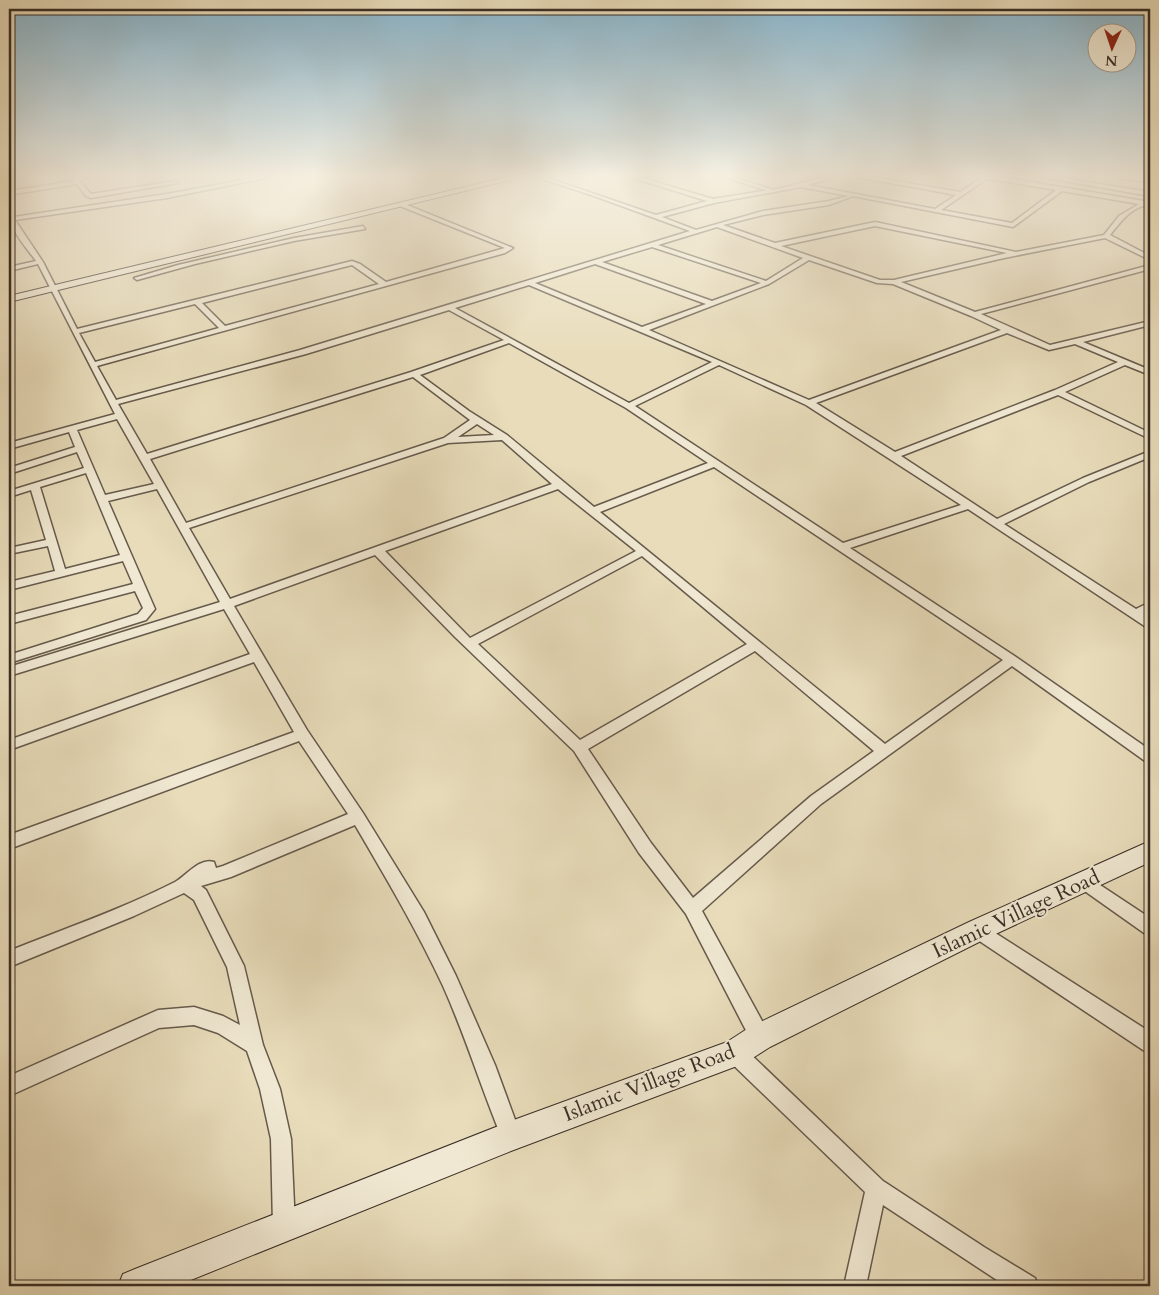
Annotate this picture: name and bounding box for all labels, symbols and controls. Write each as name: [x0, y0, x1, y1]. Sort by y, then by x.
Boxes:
north arrow: [1086, 22, 1136, 72]
text: N: [1105, 51, 1118, 70]
street label: Islamic Village Road: [928, 862, 1104, 966]
street label: Islamic Village Road: [559, 1037, 739, 1129]

